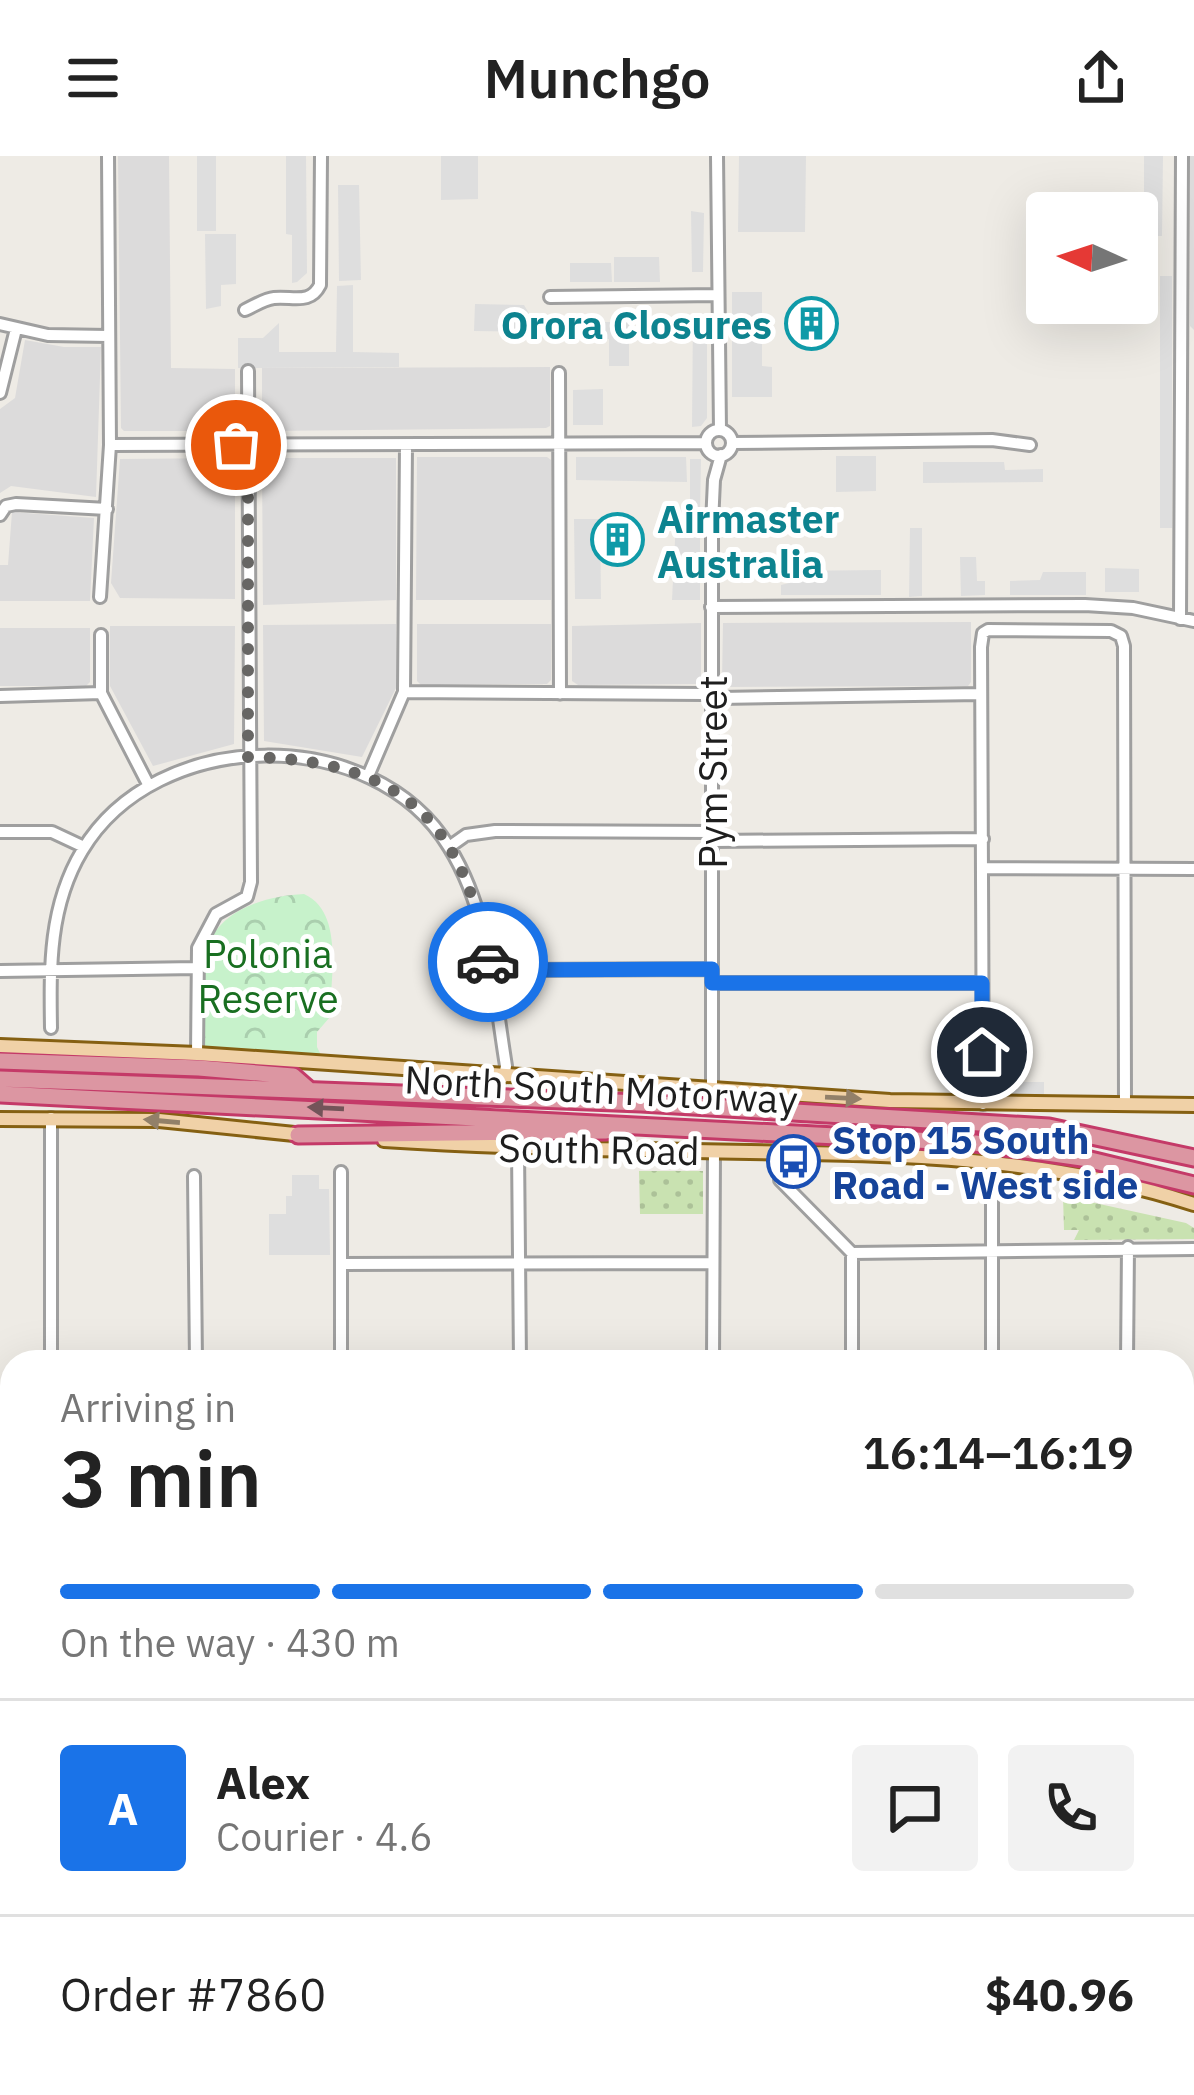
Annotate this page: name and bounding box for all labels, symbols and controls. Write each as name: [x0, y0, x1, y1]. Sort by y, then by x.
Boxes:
text: Munchgo: [484, 43, 710, 113]
icon: menu: [60, 45, 126, 111]
icon: share: [1068, 45, 1134, 111]
north arrow: [1026, 192, 1158, 324]
map controls: [1026, 192, 1158, 324]
building icon: Orora Closures: [783, 296, 839, 352]
place label: Orora Closures: [501, 299, 772, 350]
pin: [185, 394, 287, 496]
icon: bag: [203, 412, 269, 478]
place label: Airmaster Australia: [657, 493, 839, 589]
building icon: Airmaster Australia: [590, 512, 646, 568]
street label: Pym Street: [687, 675, 738, 869]
courier: [428, 902, 548, 1022]
park label: Polonia Reserve: [197, 928, 339, 1024]
icon: car: [455, 929, 521, 995]
pin: [931, 1001, 1033, 1103]
icon: home: [949, 1019, 1015, 1085]
street label: North South Motorway: [403, 1053, 799, 1125]
one-way arrow: [825, 1089, 863, 1108]
one-way arrow: [306, 1098, 344, 1117]
one-way arrow: [143, 1111, 180, 1130]
place label: Stop 15 South Road - West side: [832, 1114, 1139, 1210]
street label: South Road: [498, 1122, 700, 1176]
bus stop icon: Stop 15 South Road - West side: [765, 1133, 821, 1189]
text: Arriving in: [60, 1382, 236, 1433]
text: 16:14–16:19: [863, 1423, 1134, 1481]
text: 3 min: [60, 1427, 262, 1528]
text: On the way · 430 m: [60, 1617, 400, 1668]
button: chat: [852, 1745, 978, 1871]
button: phone: [1008, 1745, 1134, 1871]
text: Alex: [216, 1753, 310, 1811]
text: A: [108, 1779, 138, 1837]
text: Courier · 4.6: [216, 1811, 433, 1862]
text: Order #7860: [60, 1965, 326, 2023]
text: $40.96: [985, 1965, 1134, 2023]

